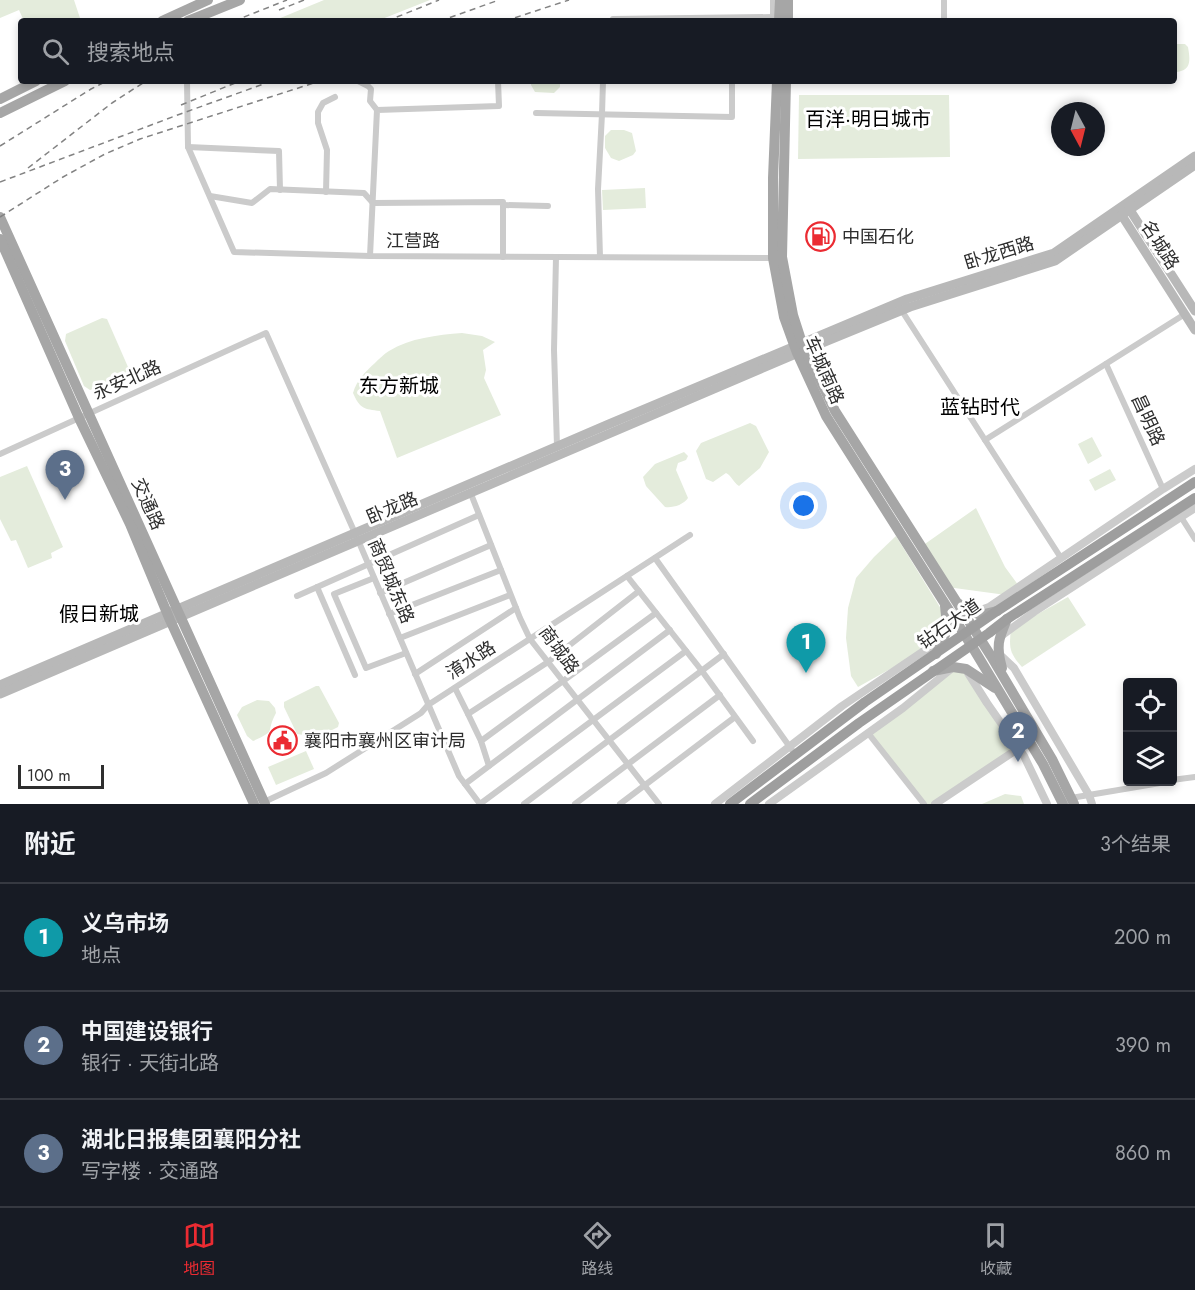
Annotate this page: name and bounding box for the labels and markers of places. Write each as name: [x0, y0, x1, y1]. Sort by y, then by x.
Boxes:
fuel station icon: 中国石化: [805, 221, 837, 253]
place label: 中国石化: [842, 224, 914, 250]
pin: 3: [46, 450, 84, 500]
pin: 1: [786, 624, 826, 673]
pin: 2: [998, 712, 1038, 762]
public building icon: 襄阳市襄州区审计局: [267, 725, 299, 757]
place label: 襄阳市襄州区审计局: [304, 728, 466, 754]

